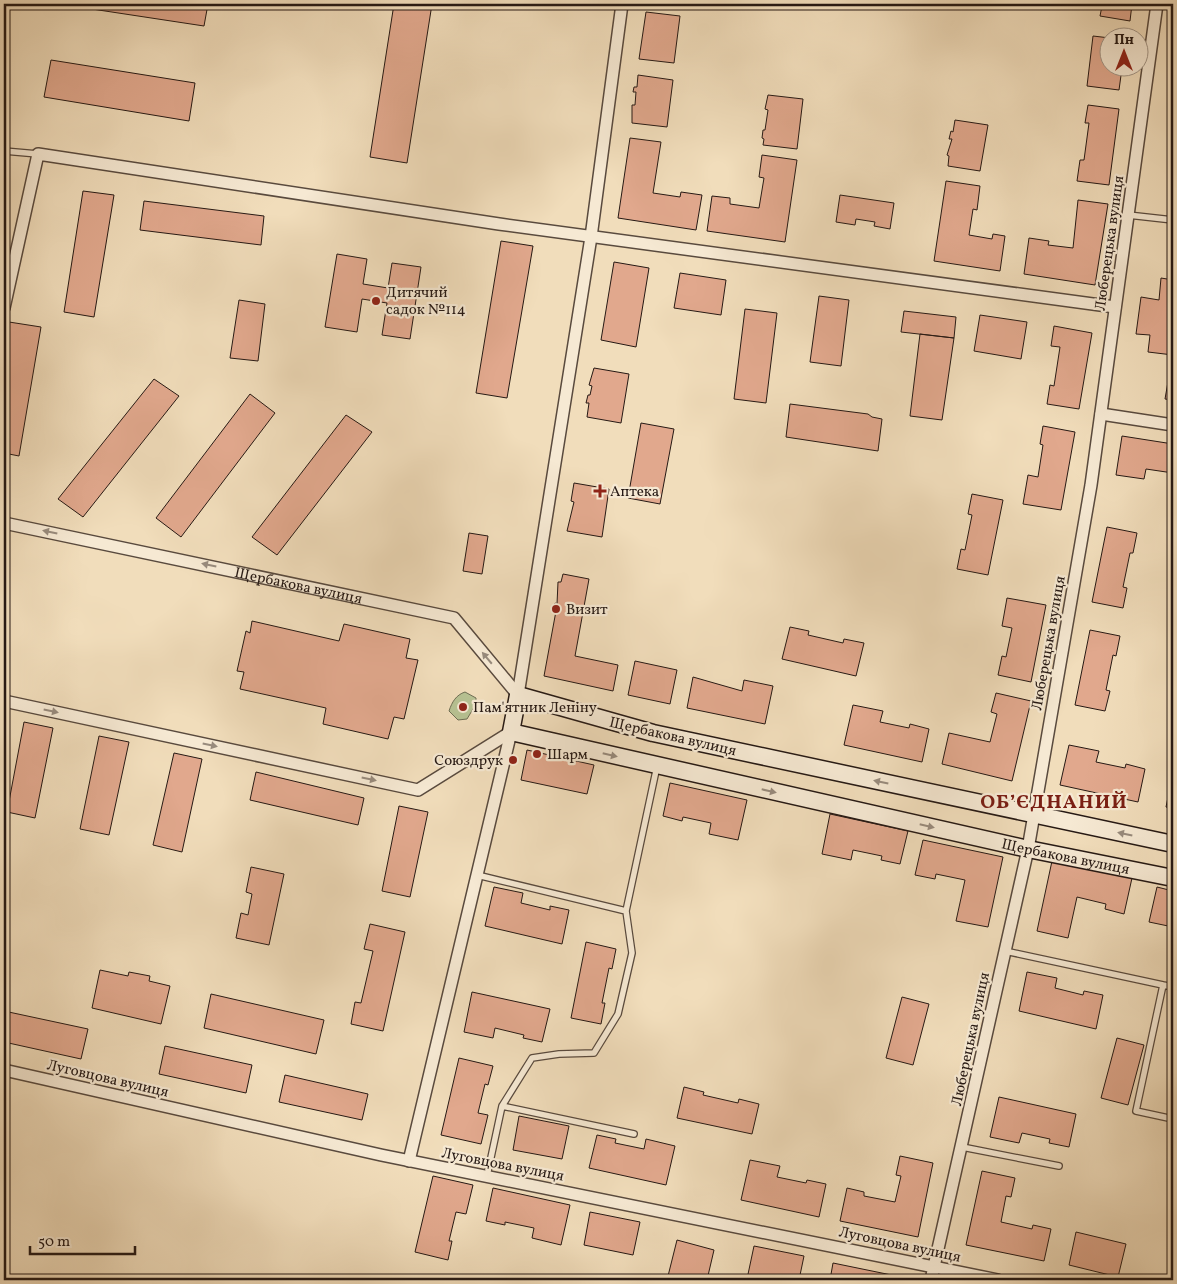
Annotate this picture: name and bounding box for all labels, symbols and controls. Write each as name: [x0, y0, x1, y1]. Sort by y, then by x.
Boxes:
north arrow: [1100, 28, 1150, 78]
text: Пн: [1114, 31, 1134, 50]
street label: Люберецька вулиця: [1091, 174, 1130, 312]
place label: Дитячий садок №114: [386, 283, 466, 321]
marker: Дитячий садок №114: [370, 295, 382, 307]
place label: Аптека: [610, 482, 659, 503]
marker: Аптека: [594, 485, 606, 497]
one-way arrow: [42, 528, 58, 536]
one-way arrow: [202, 561, 217, 569]
street label: Щербакова вулиця: [232, 563, 364, 610]
street label: Люберецька вулиця: [1027, 574, 1072, 712]
place label: Визит: [566, 600, 608, 621]
marker: Визит: [550, 603, 562, 615]
one-way arrow: [482, 652, 493, 665]
place label: Пам'ятник Леніну: [473, 698, 597, 719]
marker: Пам'ятник Леніну: [457, 701, 469, 713]
one-way arrow: [44, 707, 59, 715]
street label: Щербакова вулиця: [607, 713, 738, 762]
one-way arrow: [203, 741, 218, 749]
place label: Шарм: [547, 745, 588, 766]
marker: Шарм: [531, 748, 543, 760]
place label: Союздрук: [434, 751, 503, 772]
one-way arrow: [602, 751, 618, 759]
marker: Союздрук: [507, 754, 519, 766]
one-way arrow: [362, 775, 377, 783]
one-way arrow: [873, 778, 888, 786]
one-way arrow: [761, 787, 777, 795]
district label: ОБ’ЄДНАНИЙ: [980, 789, 1128, 817]
one-way arrow: [920, 822, 935, 830]
one-way arrow: [1118, 830, 1133, 838]
street label: Щербакова вулиця: [999, 834, 1131, 881]
street label: Люберецька вулиця: [947, 970, 996, 1108]
street label: Луговцова вулиця: [45, 1055, 171, 1104]
street label: Луговцова вулиця: [440, 1143, 566, 1188]
street label: Луговцова вулиця: [837, 1222, 963, 1269]
scale bar: [30, 1224, 135, 1256]
text: 50 m: [38, 1232, 70, 1253]

